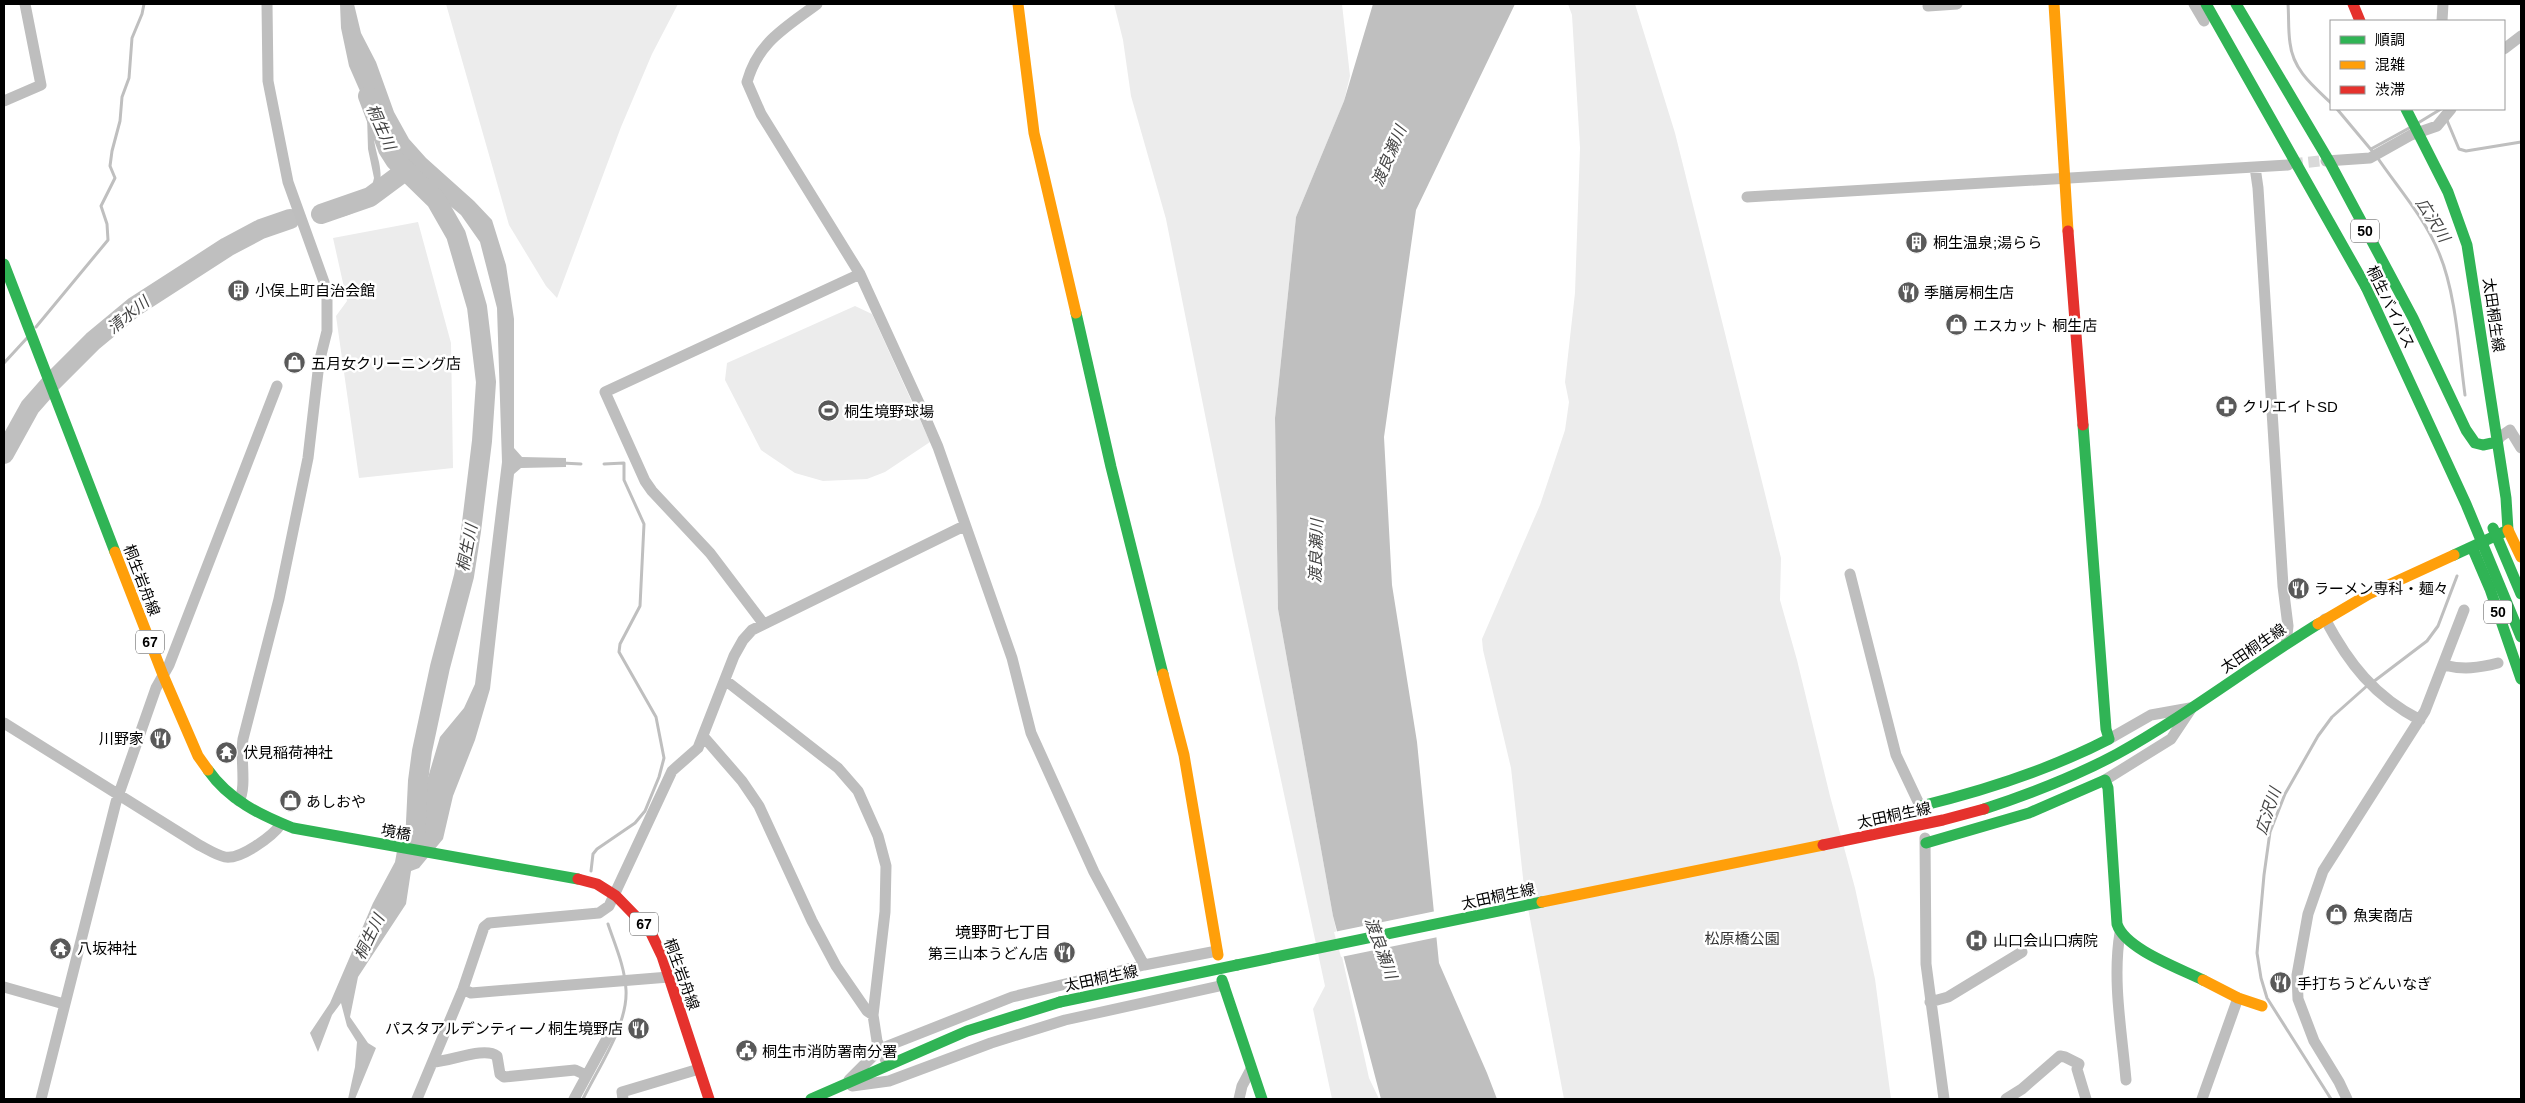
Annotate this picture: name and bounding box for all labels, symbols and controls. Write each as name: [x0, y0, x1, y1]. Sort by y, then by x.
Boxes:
legend: [2330, 20, 2505, 110]
text: 順調: [2375, 31, 2405, 48]
text: 混雑: [2375, 56, 2405, 73]
text: 渋滞: [2375, 81, 2405, 98]
water label: 桐生川: [363, 102, 399, 154]
water label: 渡良瀬川: [1369, 121, 1410, 189]
water label: 広沢川: [2413, 195, 2454, 247]
road number: 50: [2351, 220, 2379, 242]
building icon: 桐生温泉;湯らら: [1905, 230, 1929, 254]
place label: 桐生温泉;湯らら: [1933, 234, 2042, 251]
street label: 桐生バイパス: [2364, 263, 2418, 351]
street label: 太田桐生線: [2480, 277, 2508, 353]
building icon: 小俣上町自治会館: [227, 278, 251, 302]
restaurant icon: 季膳房桐生店: [1896, 280, 1920, 304]
place label: 小俣上町自治会館: [255, 282, 375, 299]
place label: 季膳房桐生店: [1924, 284, 2014, 301]
water label: 清水川: [104, 292, 154, 337]
shop icon: エスカット 桐生店: [1945, 313, 1969, 337]
place label: エスカット 桐生店: [1973, 317, 2097, 334]
shop icon: 五月女クリーニング店: [283, 351, 307, 375]
place label: 五月女クリーニング店: [311, 355, 461, 372]
pharmacy icon: クリエイトSD: [2214, 394, 2238, 418]
place label: クリエイトSD: [2242, 398, 2338, 415]
sports icon: 桐生境野球場: [816, 399, 840, 423]
place label: 桐生境野球場: [844, 403, 934, 420]
water label: 渡良瀬川: [1306, 517, 1326, 583]
water label: 桐生川: [454, 521, 480, 573]
street label: 桐生岩舟線: [121, 542, 163, 618]
restaurant icon: ラーメン専科・麺々: [2286, 576, 2310, 600]
place label: ラーメン専科・麺々: [2314, 580, 2448, 597]
road number: 50: [2484, 600, 2512, 624]
street label: 太田桐生線: [2217, 620, 2289, 676]
road number: 67: [136, 630, 164, 654]
restaurant icon: 川野家: [148, 726, 172, 750]
place label: 川野家: [99, 730, 144, 747]
temple icon: 伏見稲荷神社: [215, 740, 239, 764]
place label: 伏見稲荷神社: [243, 744, 333, 761]
water label: 広沢川: [2252, 784, 2284, 836]
shop icon: あしおや: [278, 789, 302, 813]
place label: あしおや: [306, 793, 366, 810]
street label: 太田桐生線: [1856, 799, 1932, 831]
street label: 境橋: [380, 821, 412, 843]
street label: 太田桐生線: [1460, 880, 1536, 912]
shop icon: 魚実商店: [2325, 903, 2349, 927]
place label: 魚実商店: [2353, 907, 2413, 924]
water label: 桐生川: [351, 910, 388, 962]
road number: 67: [630, 912, 658, 936]
water label: 渡良瀬川: [1362, 915, 1401, 983]
district label: 境野町七丁目: [955, 924, 1051, 941]
hospital icon: 山口会山口病院: [1965, 928, 1989, 952]
park label: 松原橋公園: [1704, 930, 1780, 947]
place label: 山口会山口病院: [1993, 932, 2098, 949]
temple icon: 八坂神社: [49, 936, 73, 960]
street label: 桐生岩舟線: [661, 936, 703, 1012]
place label: 八坂神社: [77, 940, 137, 957]
restaurant icon: 第三山本うどん店: [1052, 941, 1076, 965]
place label: 第三山本うどん店: [928, 945, 1048, 962]
street label: 太田桐生線: [1063, 962, 1139, 994]
restaurant icon: 手打ちうどんいなぎ: [2269, 971, 2293, 995]
place label: 手打ちうどんいなぎ: [2297, 975, 2432, 992]
restaurant icon: パスタアルデンティーノ桐生境野店: [627, 1016, 651, 1040]
place label: パスタアルデンティーノ桐生境野店: [385, 1020, 623, 1037]
public building icon: 桐生市消防署南分署: [734, 1039, 758, 1063]
place label: 桐生市消防署南分署: [762, 1043, 897, 1060]

